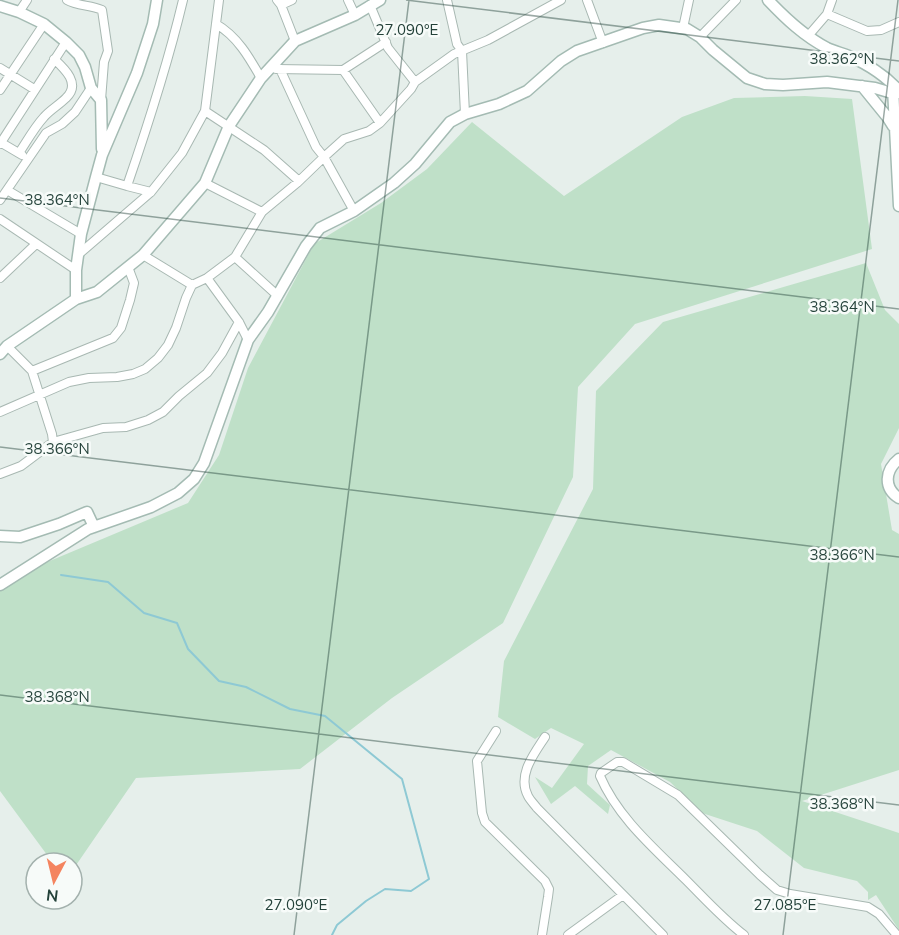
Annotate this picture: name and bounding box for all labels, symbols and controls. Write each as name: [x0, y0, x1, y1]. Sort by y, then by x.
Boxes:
text: 27.090°E: [376, 20, 439, 39]
text: 38.362°N: [809, 49, 875, 68]
text: 38.364°N: [24, 190, 90, 209]
text: 38.364°N: [809, 297, 875, 316]
text: 38.366°N: [24, 439, 90, 458]
text: 38.366°N: [809, 545, 875, 564]
text: 38.368°N: [24, 687, 90, 706]
text: 38.368°N: [809, 794, 875, 813]
north arrow: [24, 851, 84, 911]
text: N: [45, 885, 59, 907]
text: 27.090°E: [265, 895, 328, 914]
text: 27.085°E: [754, 895, 817, 914]

